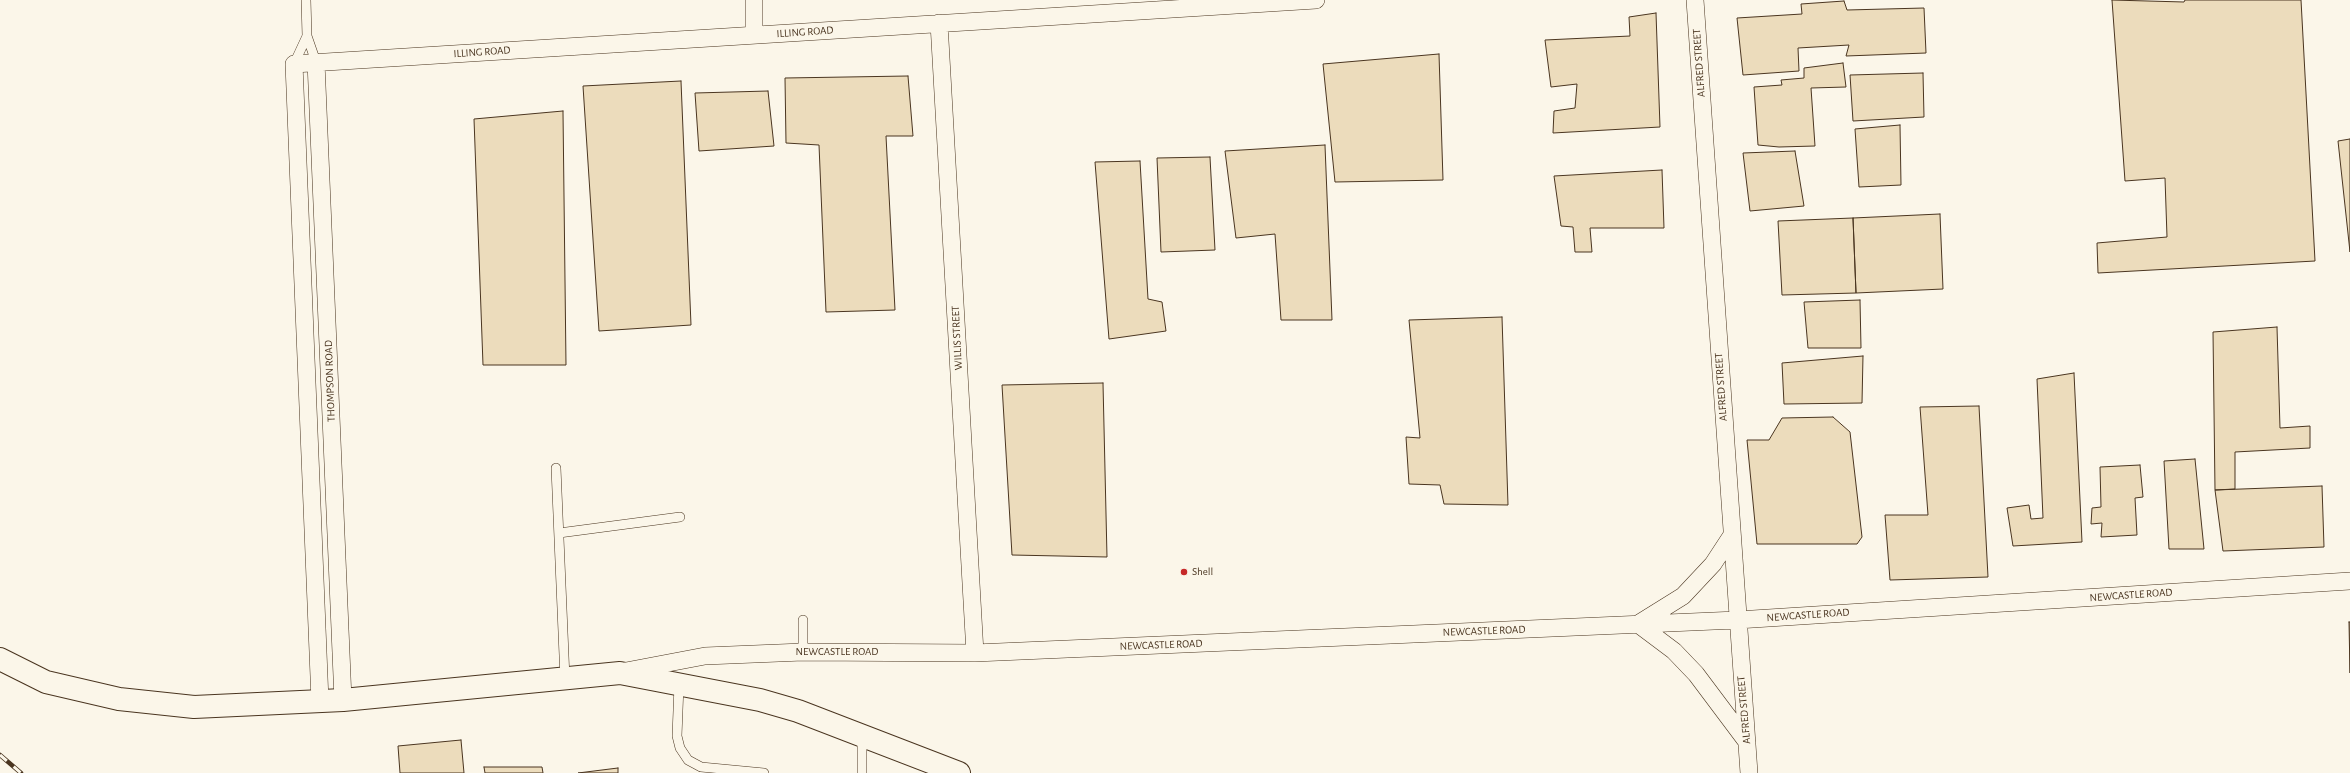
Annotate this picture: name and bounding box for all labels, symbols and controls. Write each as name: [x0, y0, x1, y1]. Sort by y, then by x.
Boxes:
street label: ILLING ROAD: [776, 23, 834, 41]
street label: ALFRED STREET: [1690, 28, 1708, 98]
street label: ILLING ROAD: [453, 43, 511, 61]
street label: WILLIS STREET: [949, 306, 965, 370]
street label: THOMPSON ROAD: [322, 340, 338, 422]
street label: ALFRED STREET: [1712, 352, 1730, 422]
place label: Shell: [1192, 565, 1213, 579]
marker: Shell: [1179, 567, 1189, 577]
street label: NEWCASTLE ROAD: [2089, 586, 2173, 604]
street label: NEWCASTLE ROAD: [1766, 606, 1850, 624]
street label: NEWCASTLE ROAD: [1442, 623, 1526, 639]
street label: NEWCASTLE ROAD: [1119, 637, 1203, 653]
street label: NEWCASTLE ROAD: [796, 645, 878, 659]
street label: ALFRED STREET: [1734, 675, 1754, 745]

